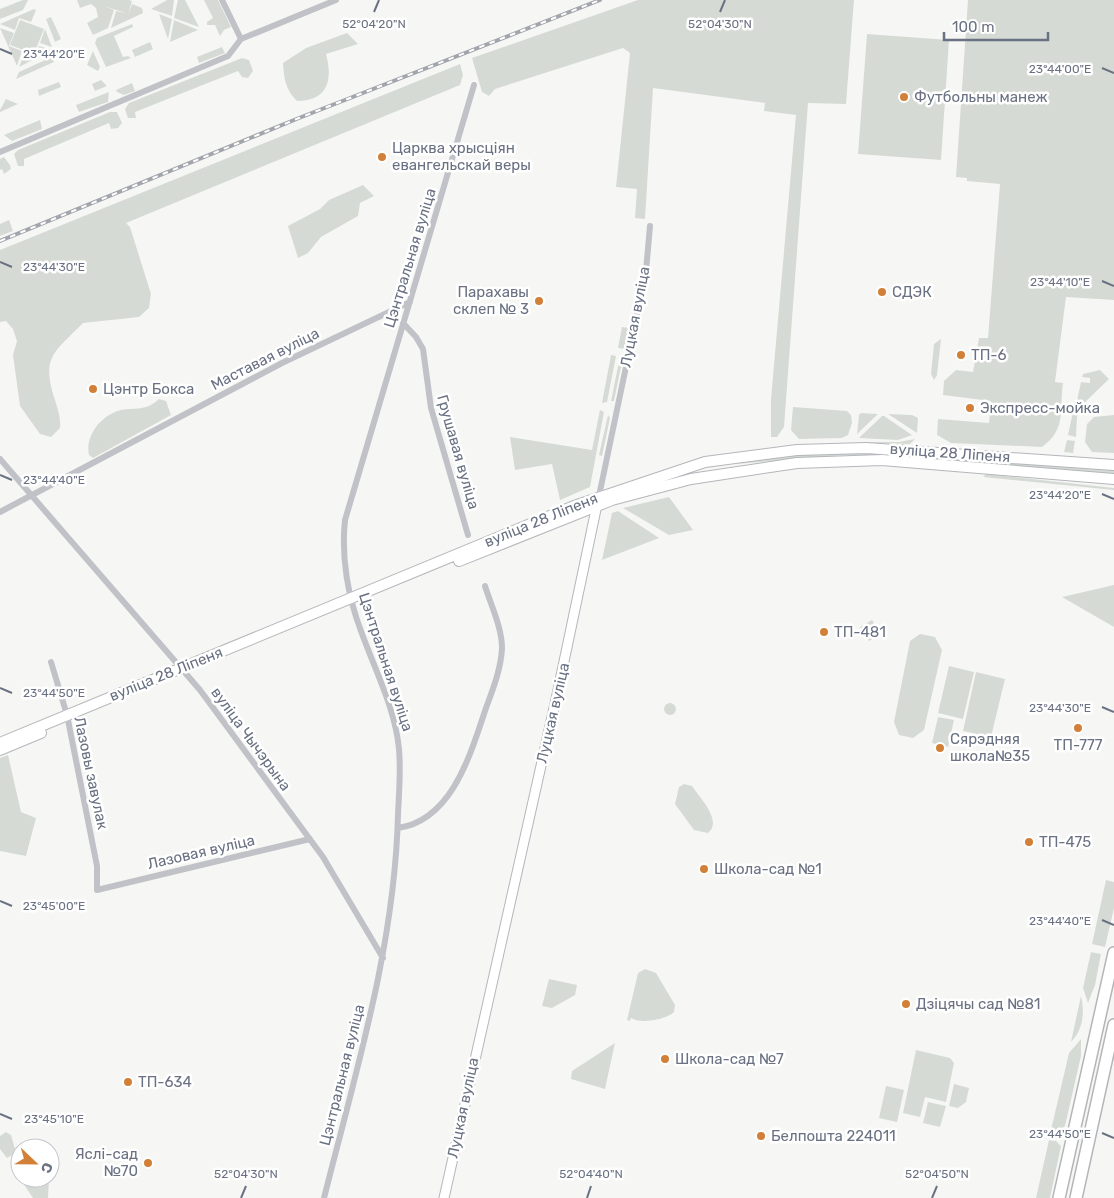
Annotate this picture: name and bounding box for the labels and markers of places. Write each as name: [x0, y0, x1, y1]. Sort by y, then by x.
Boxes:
place label: Футбольны манеж: [914, 88, 1048, 106]
marker: Футбольны манеж: [898, 91, 910, 103]
place label: Царква хрысціян евангельскай веры: [392, 139, 531, 174]
marker: Царква хрысціян евангельскай веры: [376, 151, 388, 163]
place label: Парахавы склеп № 3: [453, 283, 529, 318]
place label: СДЭК: [892, 283, 932, 301]
marker: СДЭК: [876, 286, 888, 298]
marker: Парахавы склеп № 3: [533, 295, 545, 307]
place label: ТП-6: [971, 346, 1007, 364]
marker: ТП-6: [955, 349, 967, 361]
place label: Цэнтр Бокса: [103, 380, 194, 398]
marker: Цэнтр Бокса: [87, 383, 99, 395]
place label: Экспресс-мойка: [980, 399, 1100, 417]
marker: Экспресс-мойка: [964, 402, 976, 414]
place label: ТП-481: [834, 623, 886, 641]
marker: ТП-481: [818, 626, 830, 638]
marker: ТП-777: [1072, 722, 1084, 734]
place label: Сярэдняя школа№35: [950, 730, 1030, 765]
place label: ТП-777: [1054, 736, 1103, 754]
marker: Сярэдняя школа№35: [934, 742, 946, 754]
place label: ТП-475: [1039, 833, 1091, 851]
marker: ТП-475: [1023, 836, 1035, 848]
place label: Школа-сад №1: [714, 860, 822, 878]
marker: Школа-сад №1: [698, 863, 710, 875]
place label: Дзіцячы сад №81: [916, 995, 1040, 1013]
marker: Дзіцячы сад №81: [900, 998, 912, 1010]
place label: Школа-сад №7: [675, 1050, 784, 1068]
marker: Школа-сад №7: [659, 1053, 671, 1065]
place label: ТП-634: [138, 1073, 192, 1091]
marker: ТП-634: [122, 1076, 134, 1088]
place label: Белпошта 224011: [771, 1127, 896, 1145]
marker: Белпошта 224011: [755, 1130, 767, 1142]
place label: Яслі-сад №70: [75, 1145, 138, 1180]
marker: Яслі-сад №70: [142, 1157, 154, 1169]

